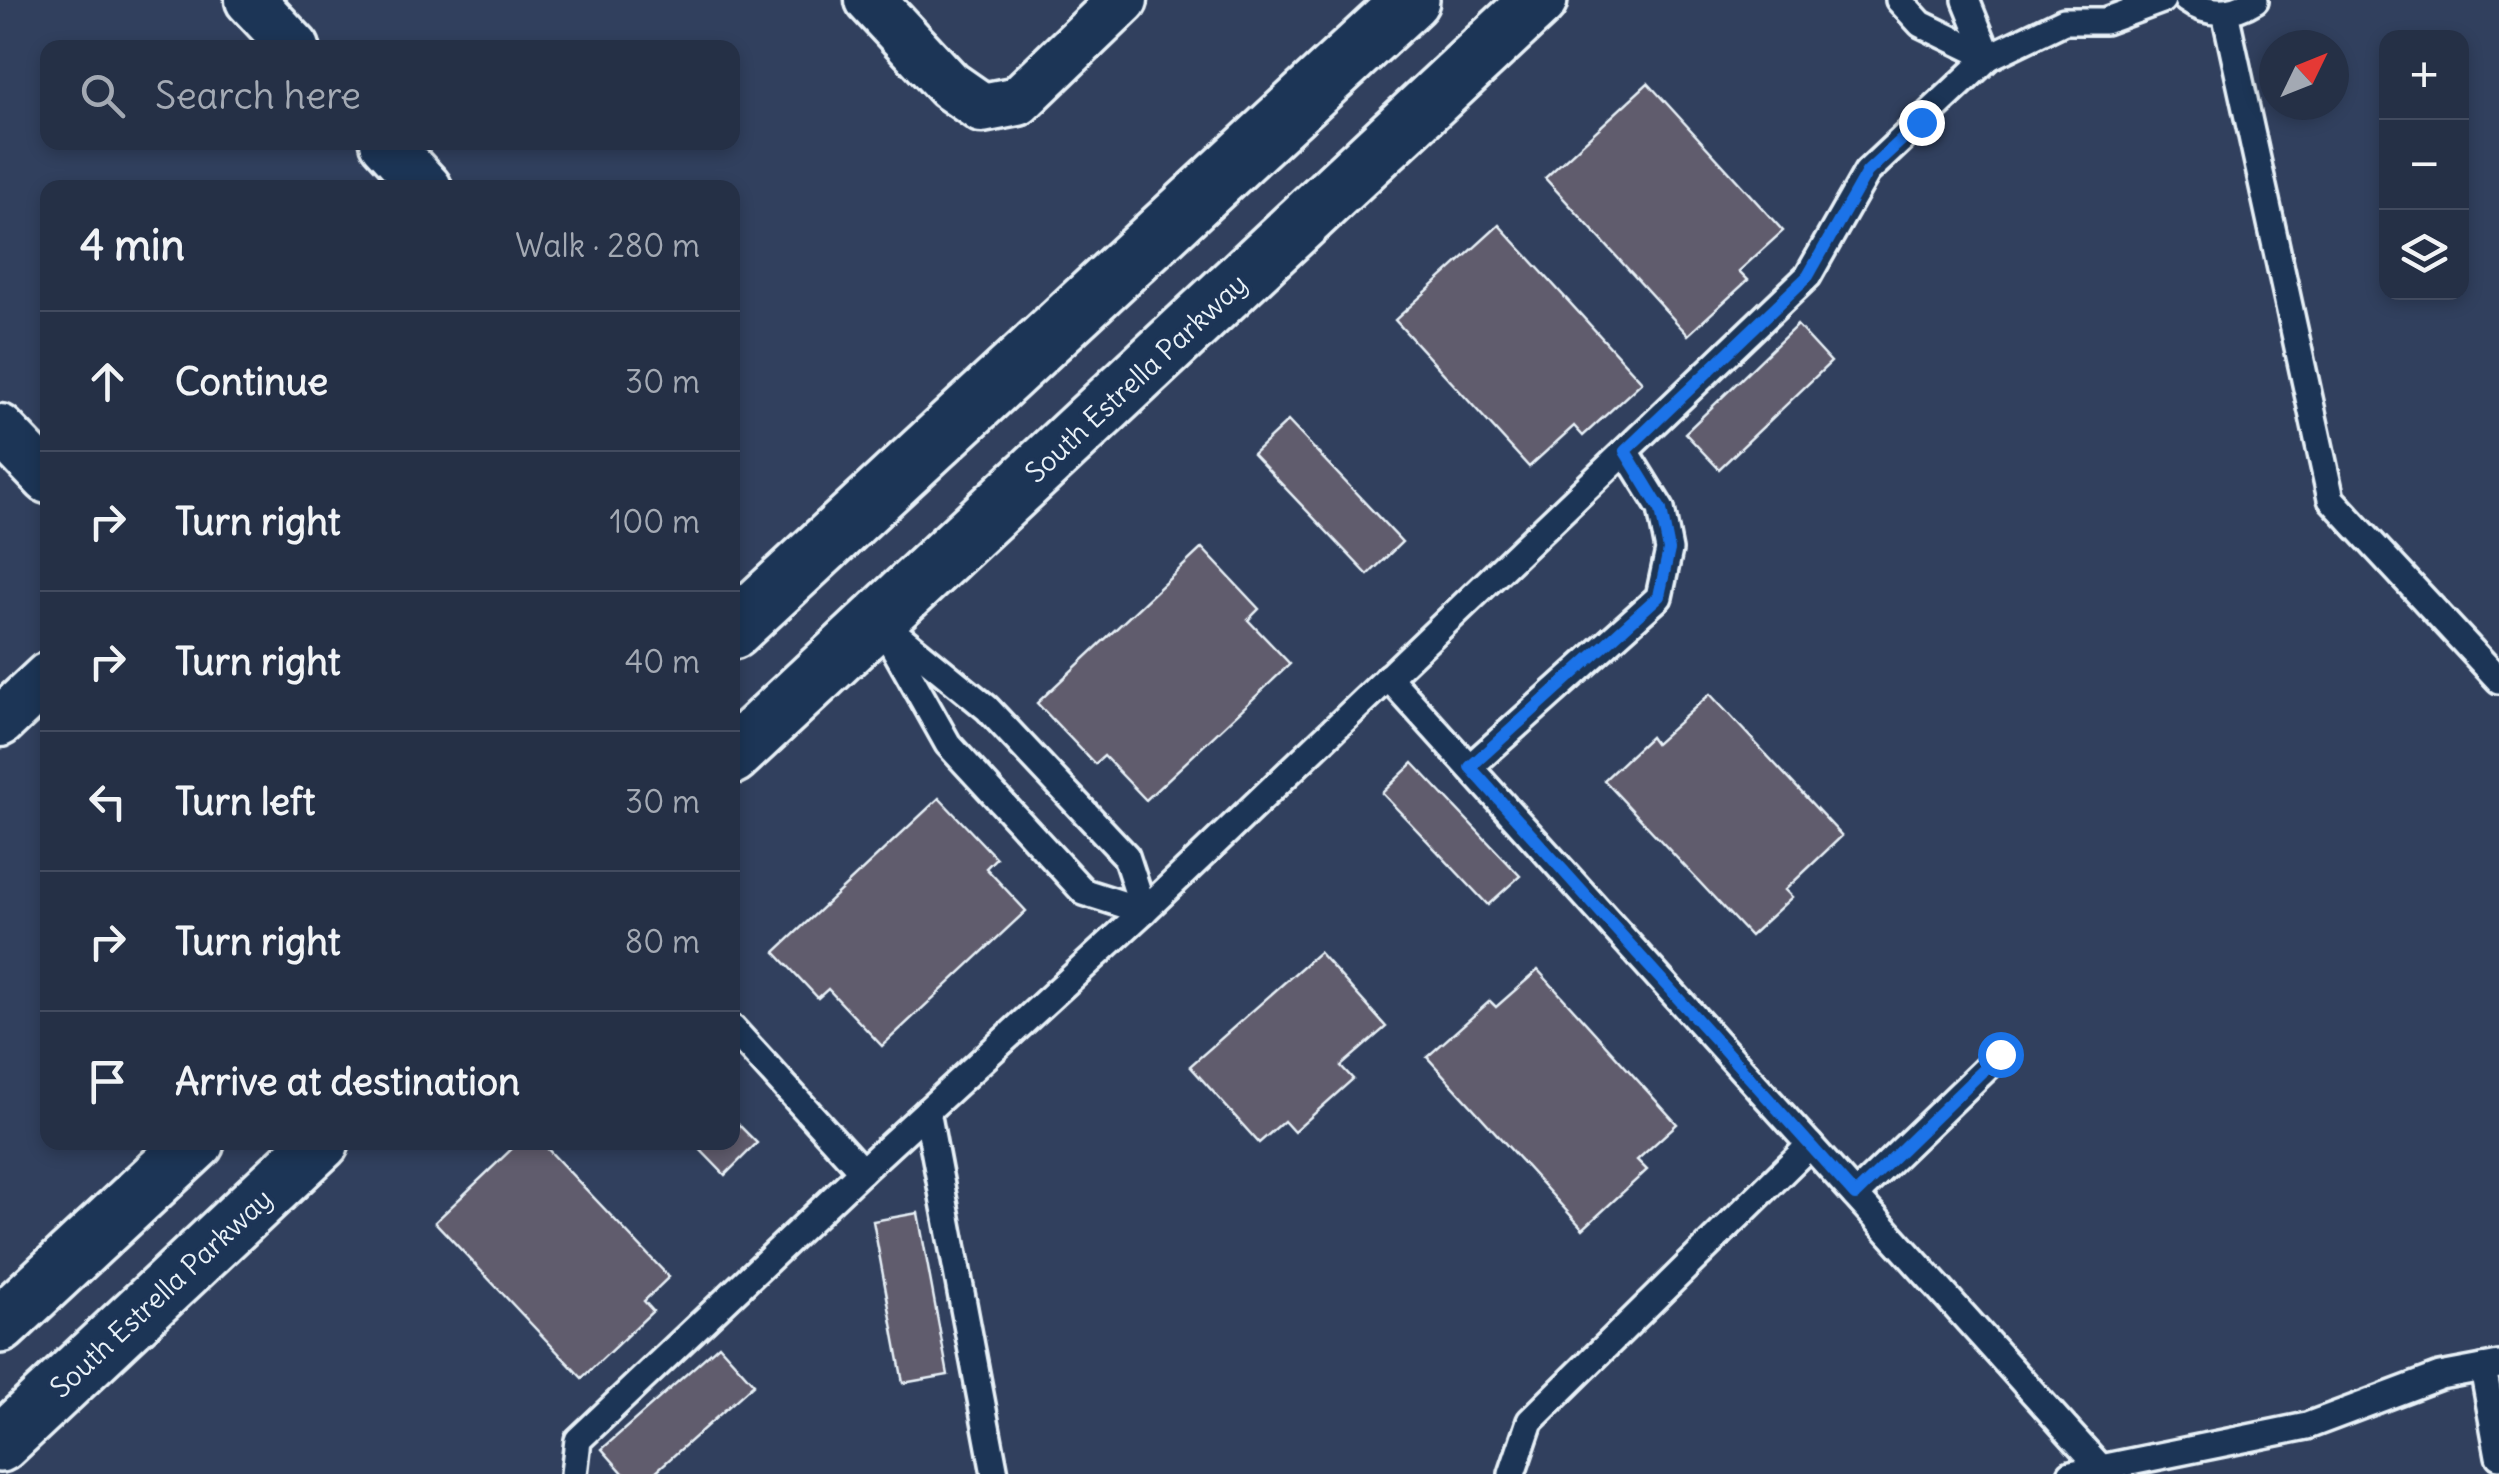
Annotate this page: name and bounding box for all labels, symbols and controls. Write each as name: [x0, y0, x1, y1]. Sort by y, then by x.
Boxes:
north arrow: [2259, 30, 2349, 120]
map controls: [2379, 30, 2469, 300]
button: +: [2379, 30, 2469, 120]
search box: [40, 40, 740, 150]
icon: search: [75, 68, 130, 123]
text: Search here: [155, 72, 361, 119]
route end: [1899, 100, 1945, 146]
button: −: [2379, 120, 2469, 210]
button: layers: [2379, 210, 2469, 300]
text: 4 min: [80, 219, 185, 271]
text: Walk · 280 m: [515, 225, 700, 266]
street label: South Estrella Parkway: [1017, 266, 1255, 490]
icon: ahead: [80, 354, 135, 409]
text: Continue: [175, 358, 328, 405]
text: 30 m: [625, 361, 700, 402]
icon: right: [80, 494, 135, 549]
text: Turn right: [175, 498, 341, 545]
text: 100 m: [610, 501, 700, 542]
icon: right: [80, 634, 135, 689]
text: Turn right: [175, 638, 341, 685]
text: 40 m: [625, 641, 700, 682]
icon: left: [80, 774, 135, 829]
text: Turn left: [175, 778, 315, 825]
text: 30 m: [625, 781, 700, 822]
icon: right: [80, 914, 135, 969]
text: Turn right: [175, 918, 341, 965]
text: 80 m: [625, 921, 700, 962]
route start: [1978, 1032, 2024, 1078]
icon: arrive: [80, 1054, 135, 1109]
text: Arrive at destination: [175, 1058, 520, 1105]
street label: South Estrella Parkway: [42, 1181, 280, 1405]

